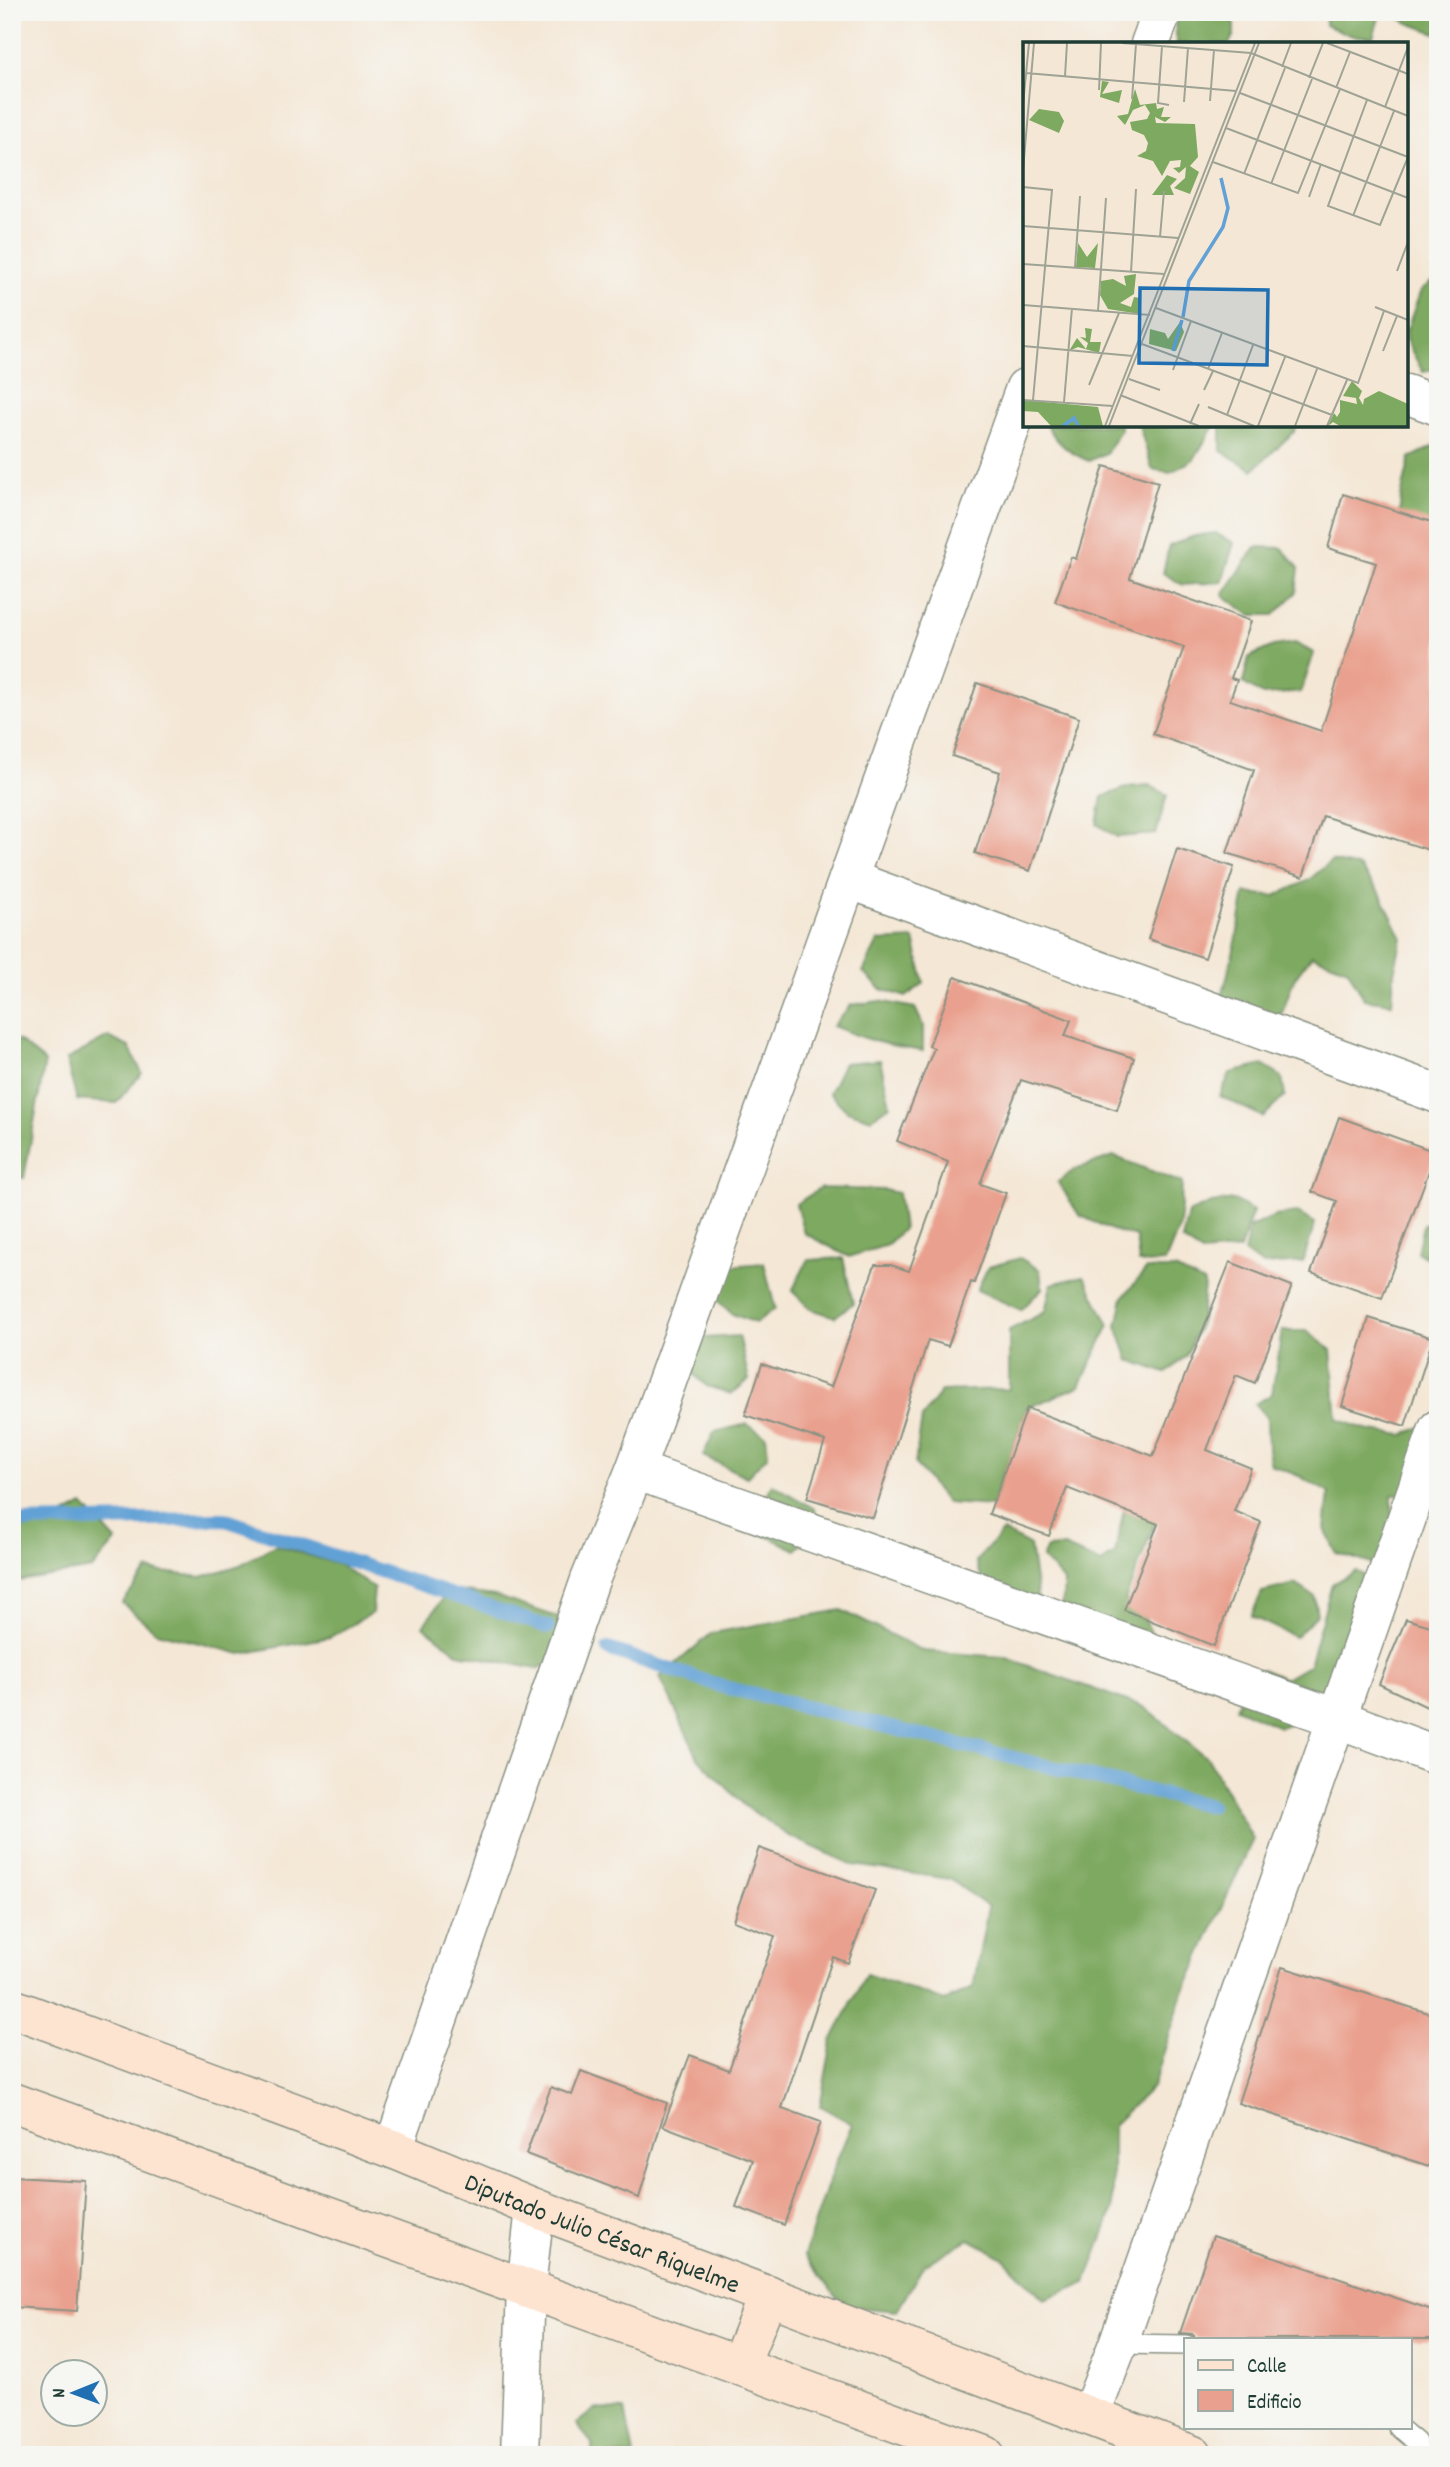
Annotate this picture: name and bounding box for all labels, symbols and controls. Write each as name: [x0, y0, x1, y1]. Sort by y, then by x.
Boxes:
inset map: [1023, 42, 1408, 427]
street label: Diputado Julio César Riquelme: [458, 2166, 744, 2305]
legend: [1184, 2338, 1412, 2428]
text: Calle: [1247, 2353, 1286, 2383]
north arrow: [38, 2358, 108, 2428]
text: N: [47, 2388, 74, 2398]
text: Edificio: [1247, 2389, 1302, 2419]

